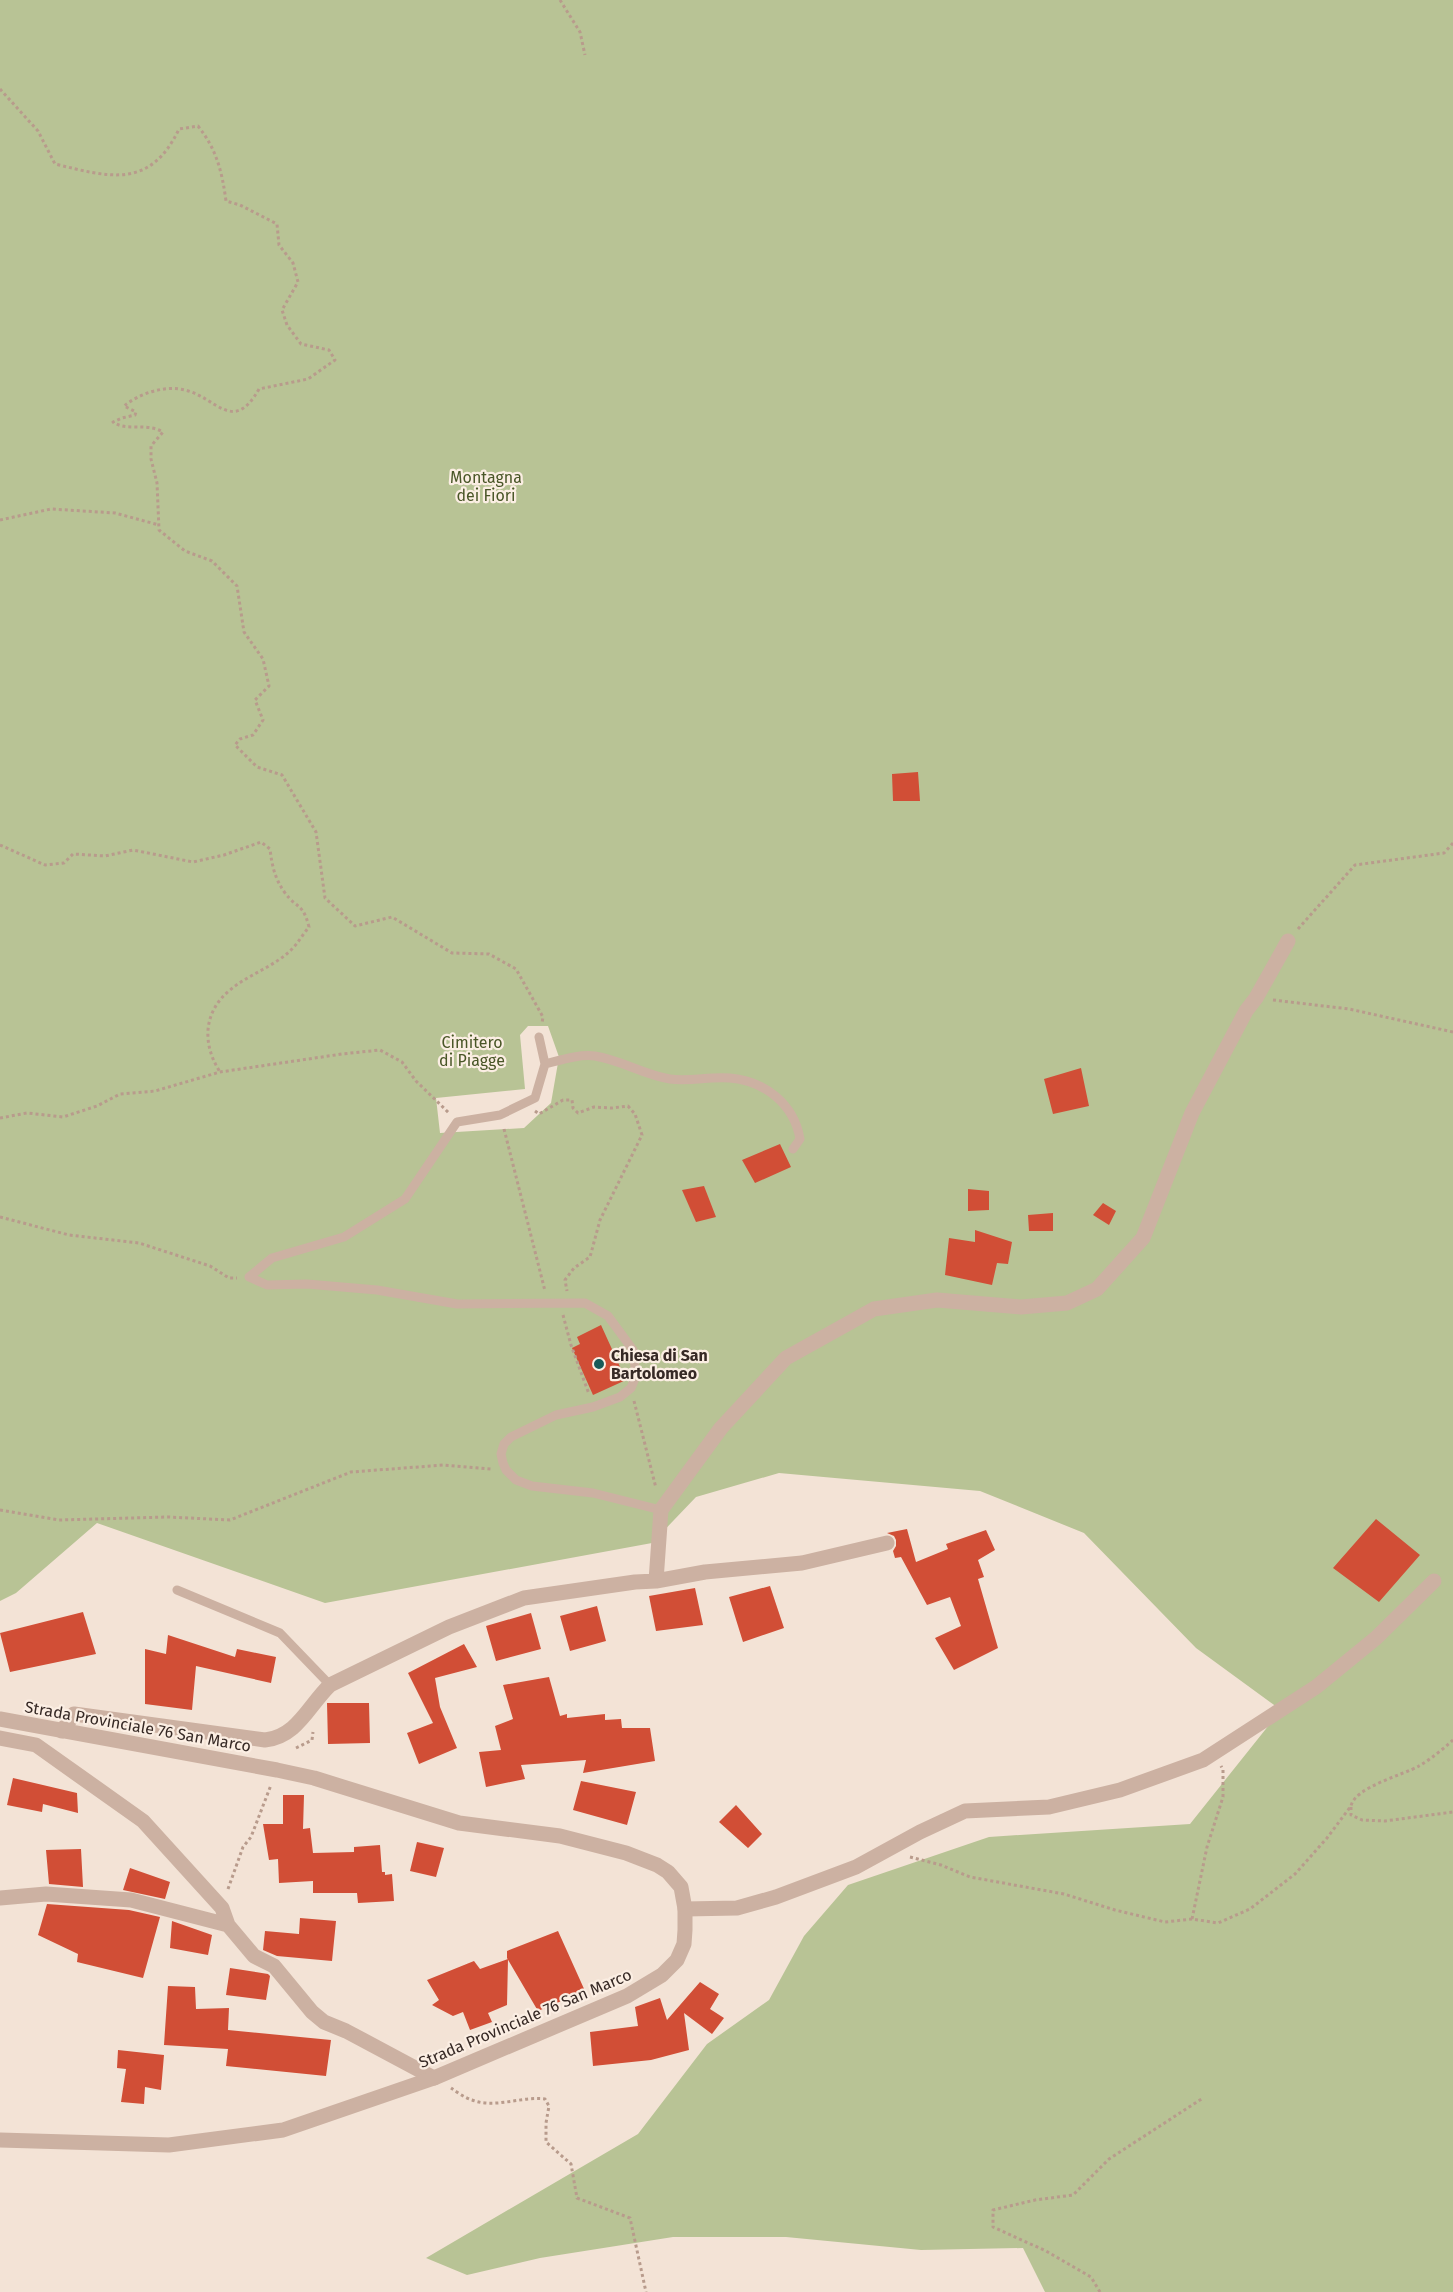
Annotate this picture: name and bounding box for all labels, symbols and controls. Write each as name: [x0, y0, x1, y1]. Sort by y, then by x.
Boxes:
park label: Montagna dei Fiori: [450, 468, 522, 505]
park label: Cimitero di Piagge: [439, 1033, 505, 1070]
place label: Chiesa di San Bartolomeo: [611, 1346, 708, 1383]
marker: Chiesa di San Bartolomeo: [592, 1357, 606, 1371]
street label: Strada Provinciale 76 San Marco: [23, 1697, 253, 1756]
street label: Strada Provinciale 76 San Marco: [416, 1965, 634, 2072]

